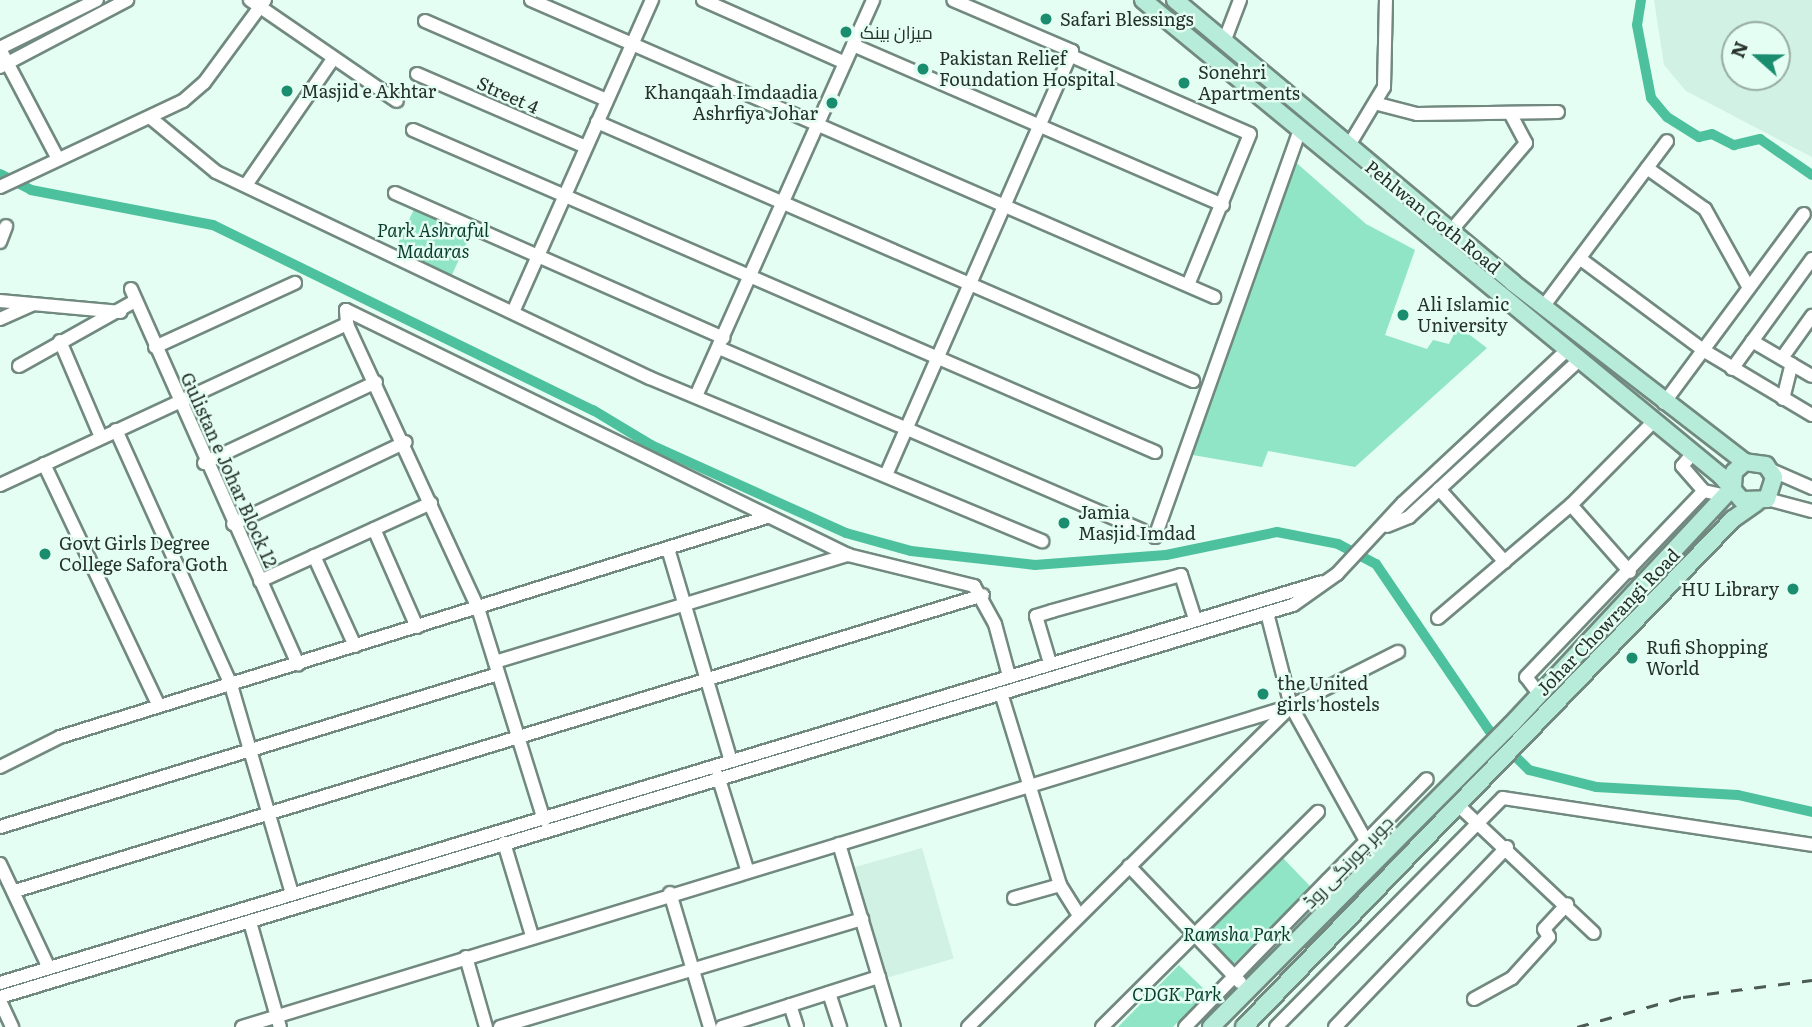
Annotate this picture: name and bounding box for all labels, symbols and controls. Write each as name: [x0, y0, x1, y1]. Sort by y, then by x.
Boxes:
place label: Safari Blessings: [1060, 8, 1194, 30]
marker: Safari Blessings: [1038, 11, 1054, 27]
place label: میزان بینک: [860, 21, 933, 43]
north arrow: [1721, 21, 1791, 91]
marker: میزان بینک: [838, 24, 854, 40]
text: N: [1722, 37, 1754, 62]
place label: Pakistan Relief Foundation Hospital: [939, 48, 1115, 90]
marker: Pakistan Relief Foundation Hospital: [913, 59, 933, 79]
place label: Sonehri Apartments: [1198, 62, 1300, 104]
street label: Street 4: [474, 72, 542, 118]
marker: Sonehri Apartments: [1176, 75, 1192, 91]
place label: Masjid e Akhtar: [301, 80, 436, 102]
place label: Khanqaah Imdaadia Ashrfiya Johar: [644, 82, 818, 124]
marker: Masjid e Akhtar: [279, 83, 295, 99]
marker: Khanqaah Imdaadia Ashrfiya Johar: [824, 95, 840, 111]
street label: Pehlwan Goth Road: [1361, 156, 1505, 278]
park label: Park Ashraful Madaras: [377, 220, 489, 262]
place label: Ali Islamic University: [1417, 294, 1509, 336]
marker: Ali Islamic University: [1395, 307, 1411, 323]
street label: Gulistan e Johar Block 12: [176, 369, 282, 571]
place label: Jamia Masjid Imdad: [1078, 502, 1196, 544]
marker: Jamia Masjid Imdad: [1056, 515, 1072, 531]
place label: Govt Girls Degree College Safora Goth: [59, 533, 228, 576]
street label: Johar Chowrangi Road: [1532, 544, 1684, 700]
marker: Govt Girls Degree College Safora Goth: [37, 546, 53, 562]
place label: HU Library: [1681, 578, 1779, 600]
marker: HU Library: [1785, 581, 1801, 597]
place label: Rufi Shopping World: [1646, 637, 1768, 680]
marker: Rufi Shopping World: [1624, 650, 1640, 666]
place label: the United girls hostels: [1277, 673, 1379, 716]
marker: the United girls hostels: [1255, 686, 1271, 702]
street label: جوہر چورنگی روڈ: [1299, 811, 1397, 913]
park label: Ramsha Park: [1183, 923, 1291, 945]
park label: CDGK Park: [1132, 983, 1222, 1005]

